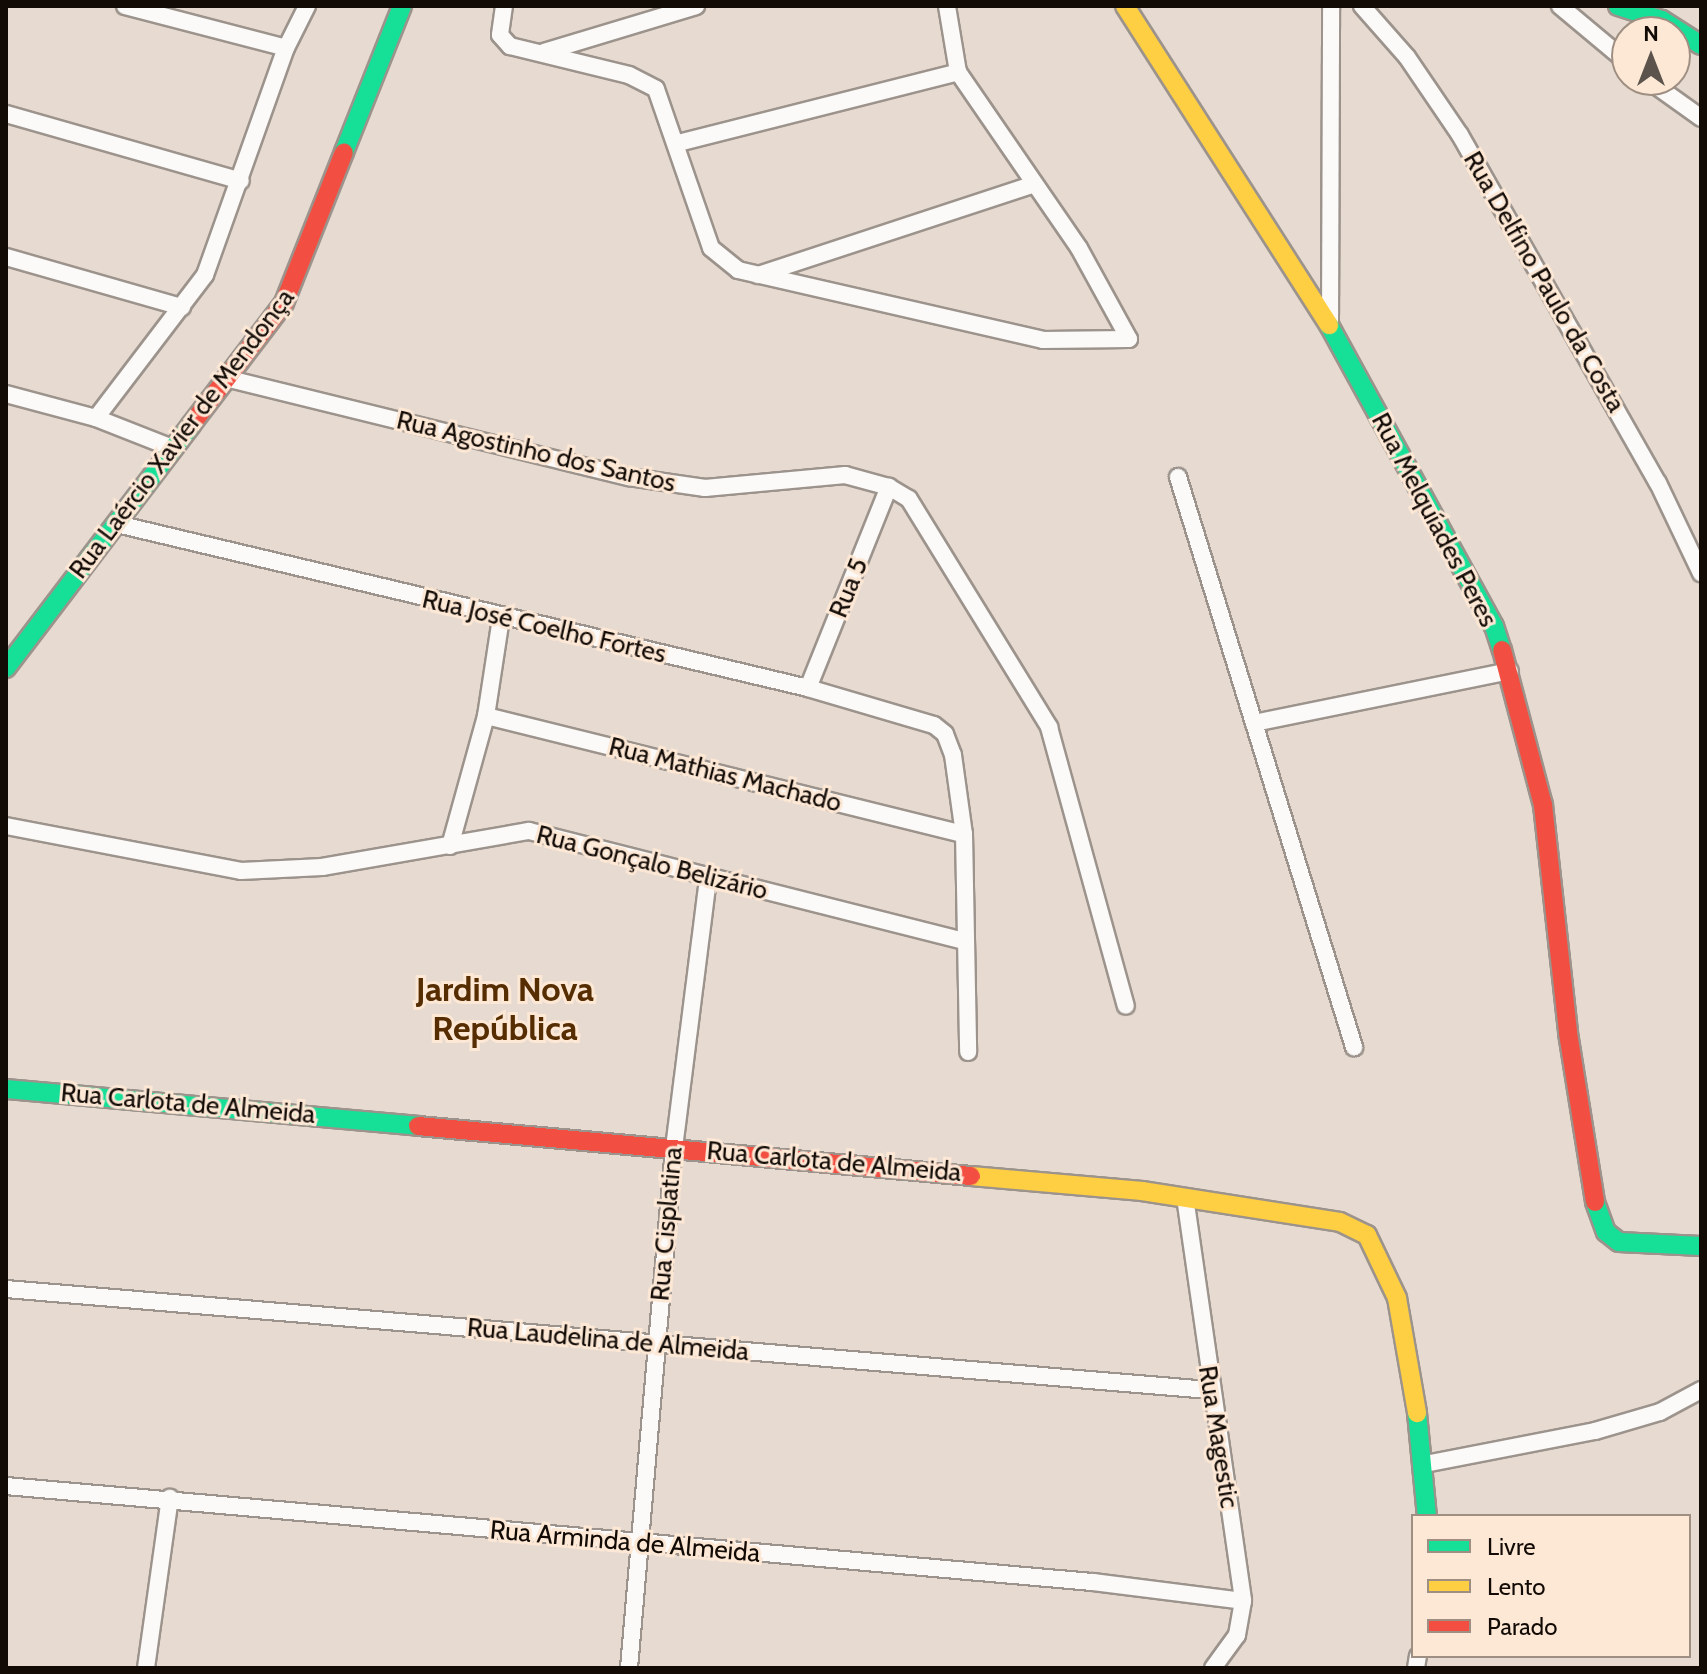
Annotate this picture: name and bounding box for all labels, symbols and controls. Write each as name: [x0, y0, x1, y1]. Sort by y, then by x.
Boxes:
north arrow: [1611, 16, 1691, 96]
text: N: [1643, 20, 1659, 47]
street label: Rua Delfino Paulo da Costa: [1457, 146, 1631, 418]
street label: Rua Laércio Xavier de Mendonça: [63, 283, 301, 585]
street label: Rua Agostinho dos Santos: [394, 405, 678, 499]
street label: Rua Melquíades Peres: [1364, 408, 1504, 632]
street label: Rua 5: [823, 554, 875, 622]
street label: Rua José Coelho Fortes: [419, 584, 669, 670]
street label: Rua Mathias Machado: [606, 731, 844, 819]
street label: Rua Gonçalo Belizário: [533, 819, 771, 907]
district label: Jardim Nova República: [416, 969, 594, 1048]
street label: Rua Carlota de Almeida: [59, 1077, 317, 1131]
street label: Rua Carlota de Almeida: [705, 1135, 963, 1189]
street label: Rua Cisplatina: [645, 1146, 689, 1302]
street label: Rua Laudelina de Almeida: [466, 1312, 750, 1368]
street label: Rua Magestic: [1191, 1364, 1245, 1510]
legend: [1411, 1514, 1691, 1658]
street label: Rua Arminda de Almeida: [489, 1515, 761, 1569]
text: Livre: [1487, 1532, 1535, 1561]
text: Lento: [1487, 1572, 1546, 1601]
text: Parado: [1487, 1612, 1557, 1641]

